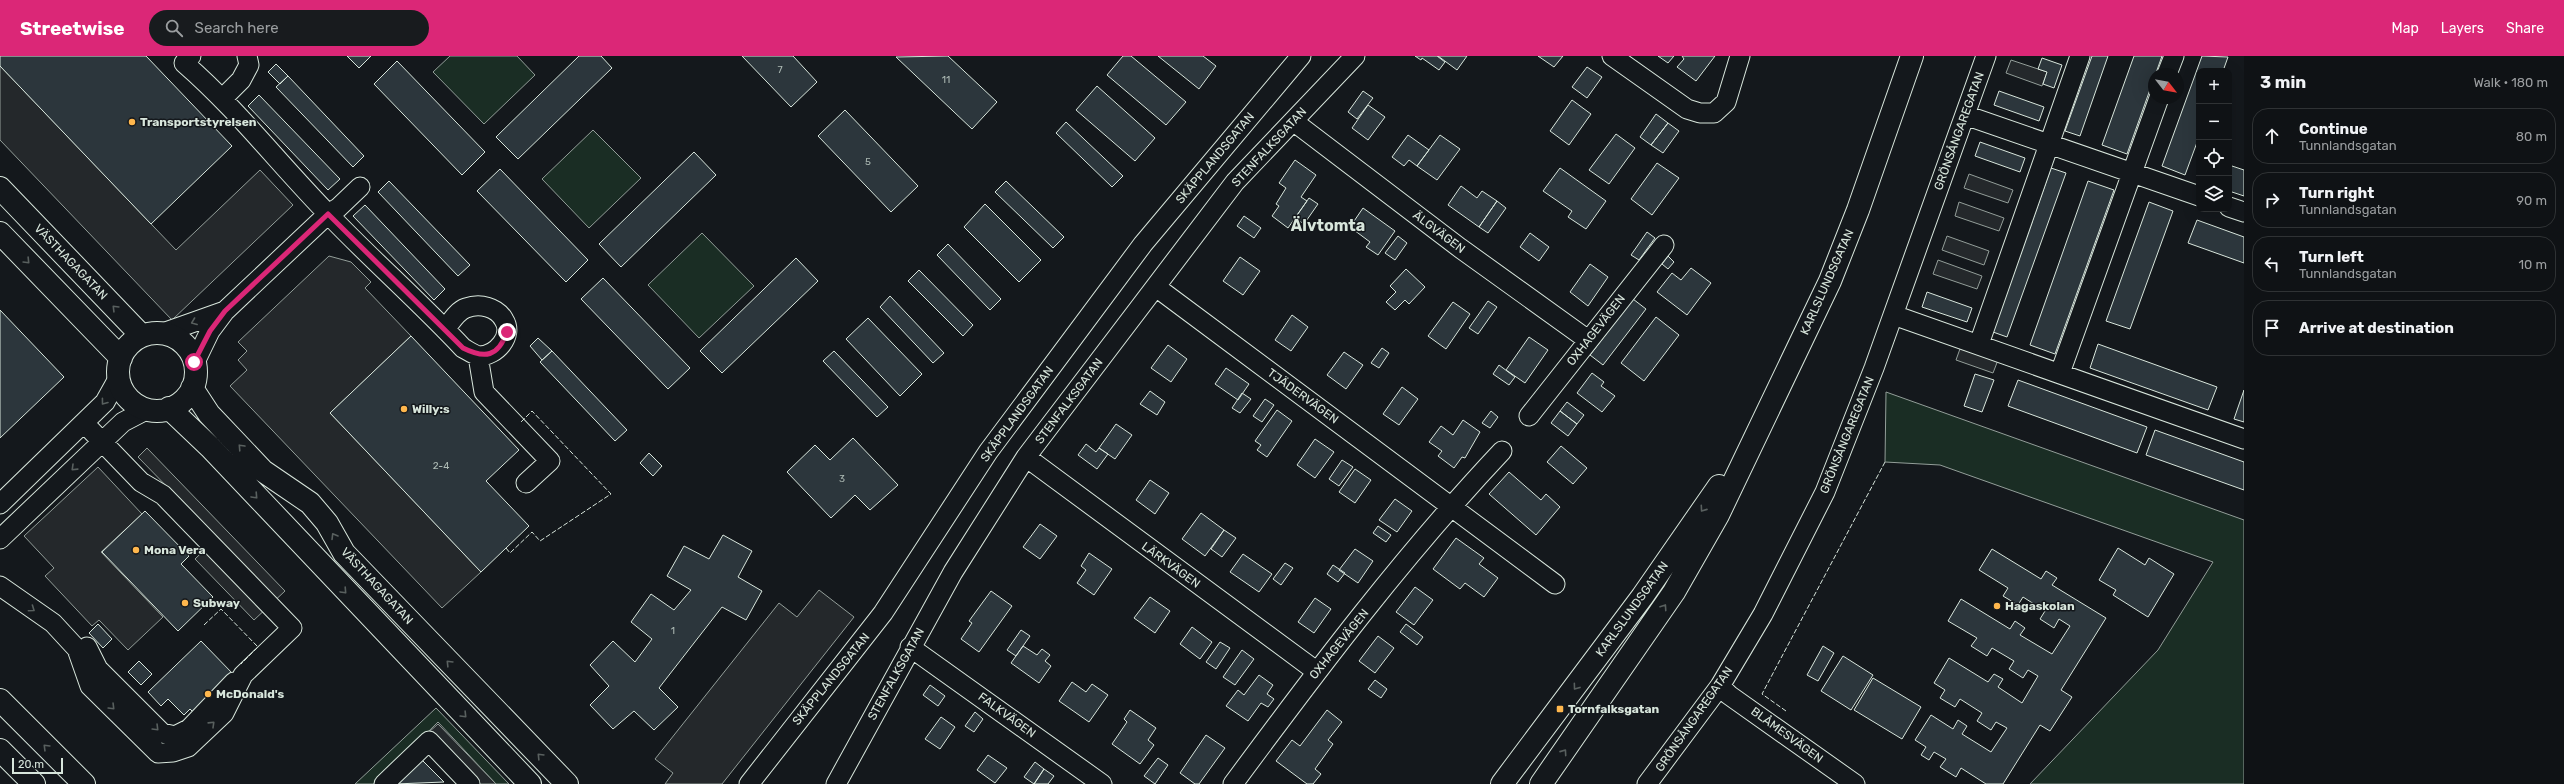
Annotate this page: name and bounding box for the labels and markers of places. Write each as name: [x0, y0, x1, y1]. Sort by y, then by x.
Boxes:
place label: Transportstyrelsen: [140, 115, 257, 129]
marker: Transportstyrelsen: [127, 117, 137, 127]
place label: Willy:s: [412, 402, 450, 416]
marker: Willy:s: [399, 404, 409, 414]
place label: Mona Vera: [144, 543, 206, 557]
marker: Mona Vera: [131, 545, 141, 555]
place label: Subway: [193, 596, 240, 610]
marker: Subway: [180, 598, 190, 608]
place label: Hagaskolan: [2005, 599, 2075, 613]
marker: Hagaskolan: [1992, 601, 2002, 611]
place label: McDonald's: [216, 687, 284, 701]
marker: McDonald's: [203, 689, 213, 699]
place label: Tornfalksgatan: [1568, 702, 1660, 716]
marker: Tornfalksgatan: [1555, 704, 1565, 714]

